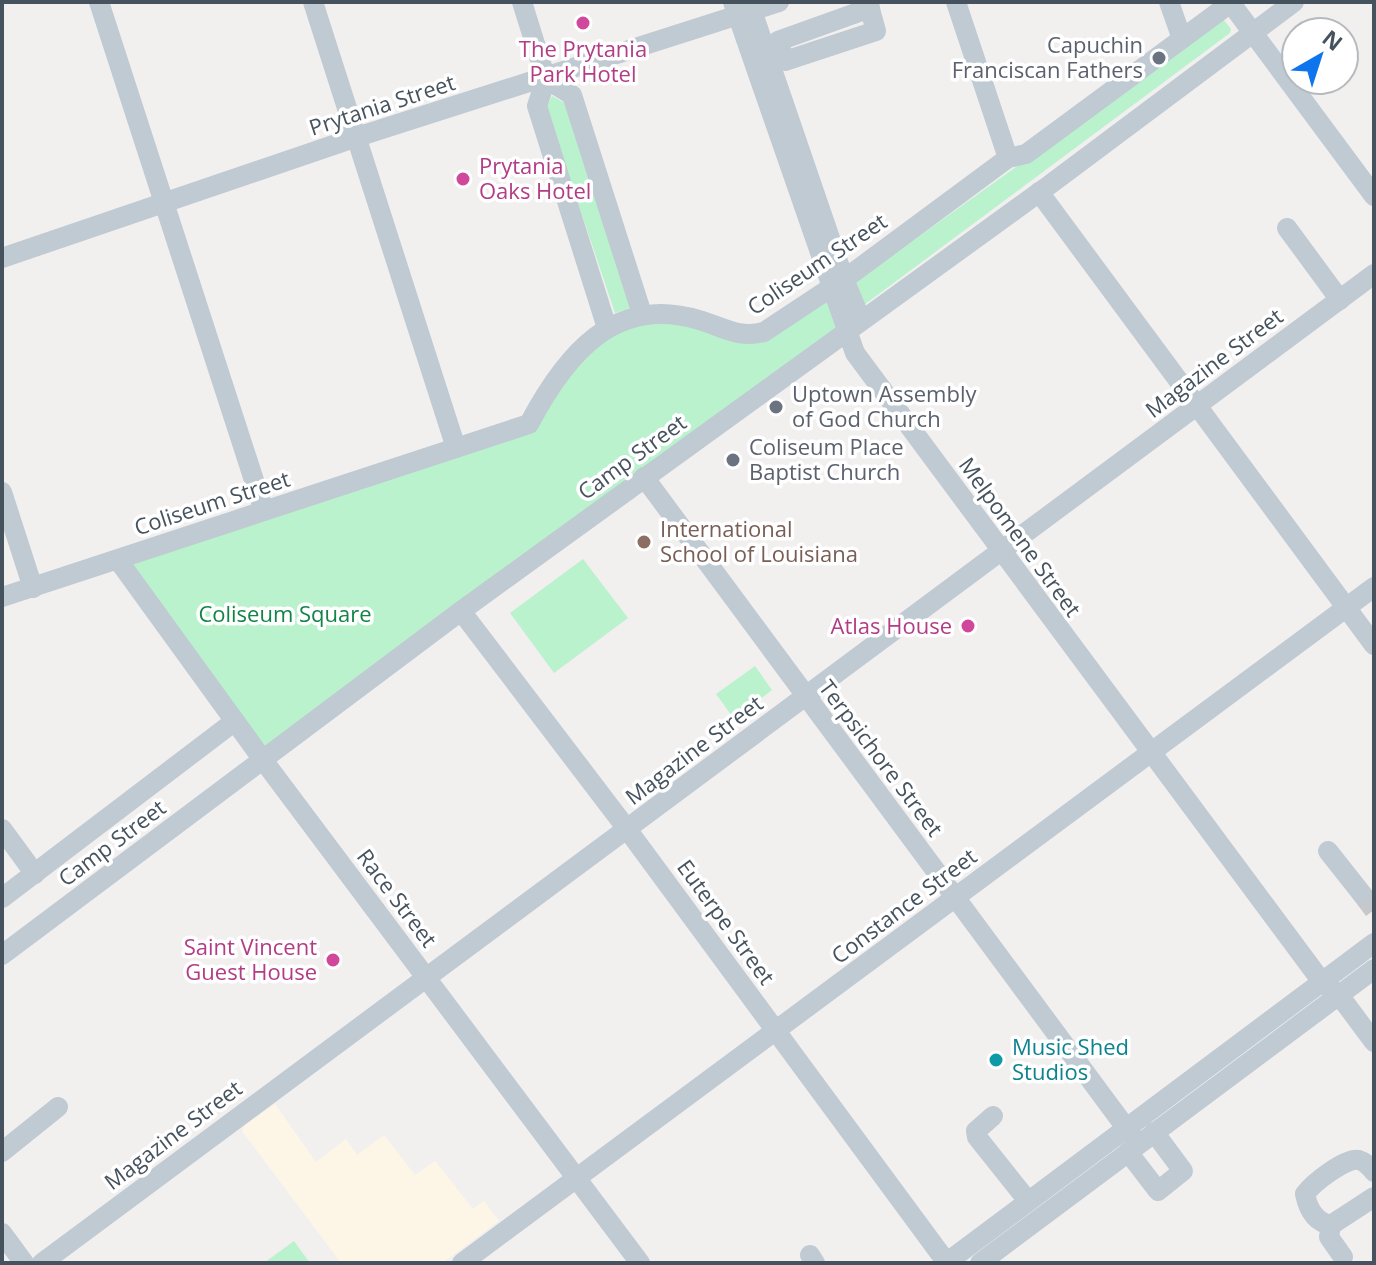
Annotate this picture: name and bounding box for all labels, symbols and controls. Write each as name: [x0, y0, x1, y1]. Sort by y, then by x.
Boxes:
marker: The Prytania Park Hotel: [574, 14, 592, 32]
north arrow: [1280, 16, 1360, 96]
text: N: [1317, 22, 1350, 57]
place label: Capuchin Franciscan Fathers: [952, 29, 1143, 84]
place label: The Prytania Park Hotel: [519, 33, 647, 88]
marker: Capuchin Franciscan Fathers: [1150, 49, 1168, 67]
street label: Prytania Street: [305, 66, 459, 142]
place label: Prytania Oaks Hotel: [479, 150, 591, 205]
marker: Prytania Oaks Hotel: [454, 170, 472, 188]
street label: Coliseum Street: [741, 205, 892, 321]
street label: Magazine Street: [1138, 300, 1288, 424]
place label: Uptown Assembly of God Church: [792, 378, 977, 433]
marker: Uptown Assembly of God Church: [767, 398, 785, 416]
street label: Camp Street: [571, 407, 692, 506]
place label: Coliseum Place Baptist Church: [749, 431, 904, 486]
marker: Coliseum Place Baptist Church: [724, 451, 742, 469]
street label: Melpomene Street: [953, 451, 1089, 622]
street label: Coliseum Street: [130, 463, 294, 541]
place label: International School of Louisiana: [660, 513, 858, 568]
marker: International School of Louisiana: [635, 533, 653, 551]
park label: Coliseum Square: [198, 598, 372, 628]
place label: Atlas House: [830, 610, 952, 640]
marker: Atlas House: [959, 617, 977, 635]
street label: Terpsichore Street: [813, 673, 951, 842]
street label: Magazine Street: [618, 687, 768, 811]
street label: Camp Street: [52, 792, 171, 892]
street label: Constance Street: [825, 841, 982, 970]
street label: Race Street: [351, 842, 445, 953]
street label: Euterpe Street: [671, 853, 782, 990]
place label: Saint Vincent Guest House: [184, 931, 317, 986]
marker: Saint Vincent Guest House: [324, 951, 342, 969]
place label: Music Shed Studios: [1012, 1031, 1129, 1086]
marker: Music Shed Studios: [987, 1051, 1005, 1069]
street label: Magazine Street: [97, 1072, 247, 1196]

